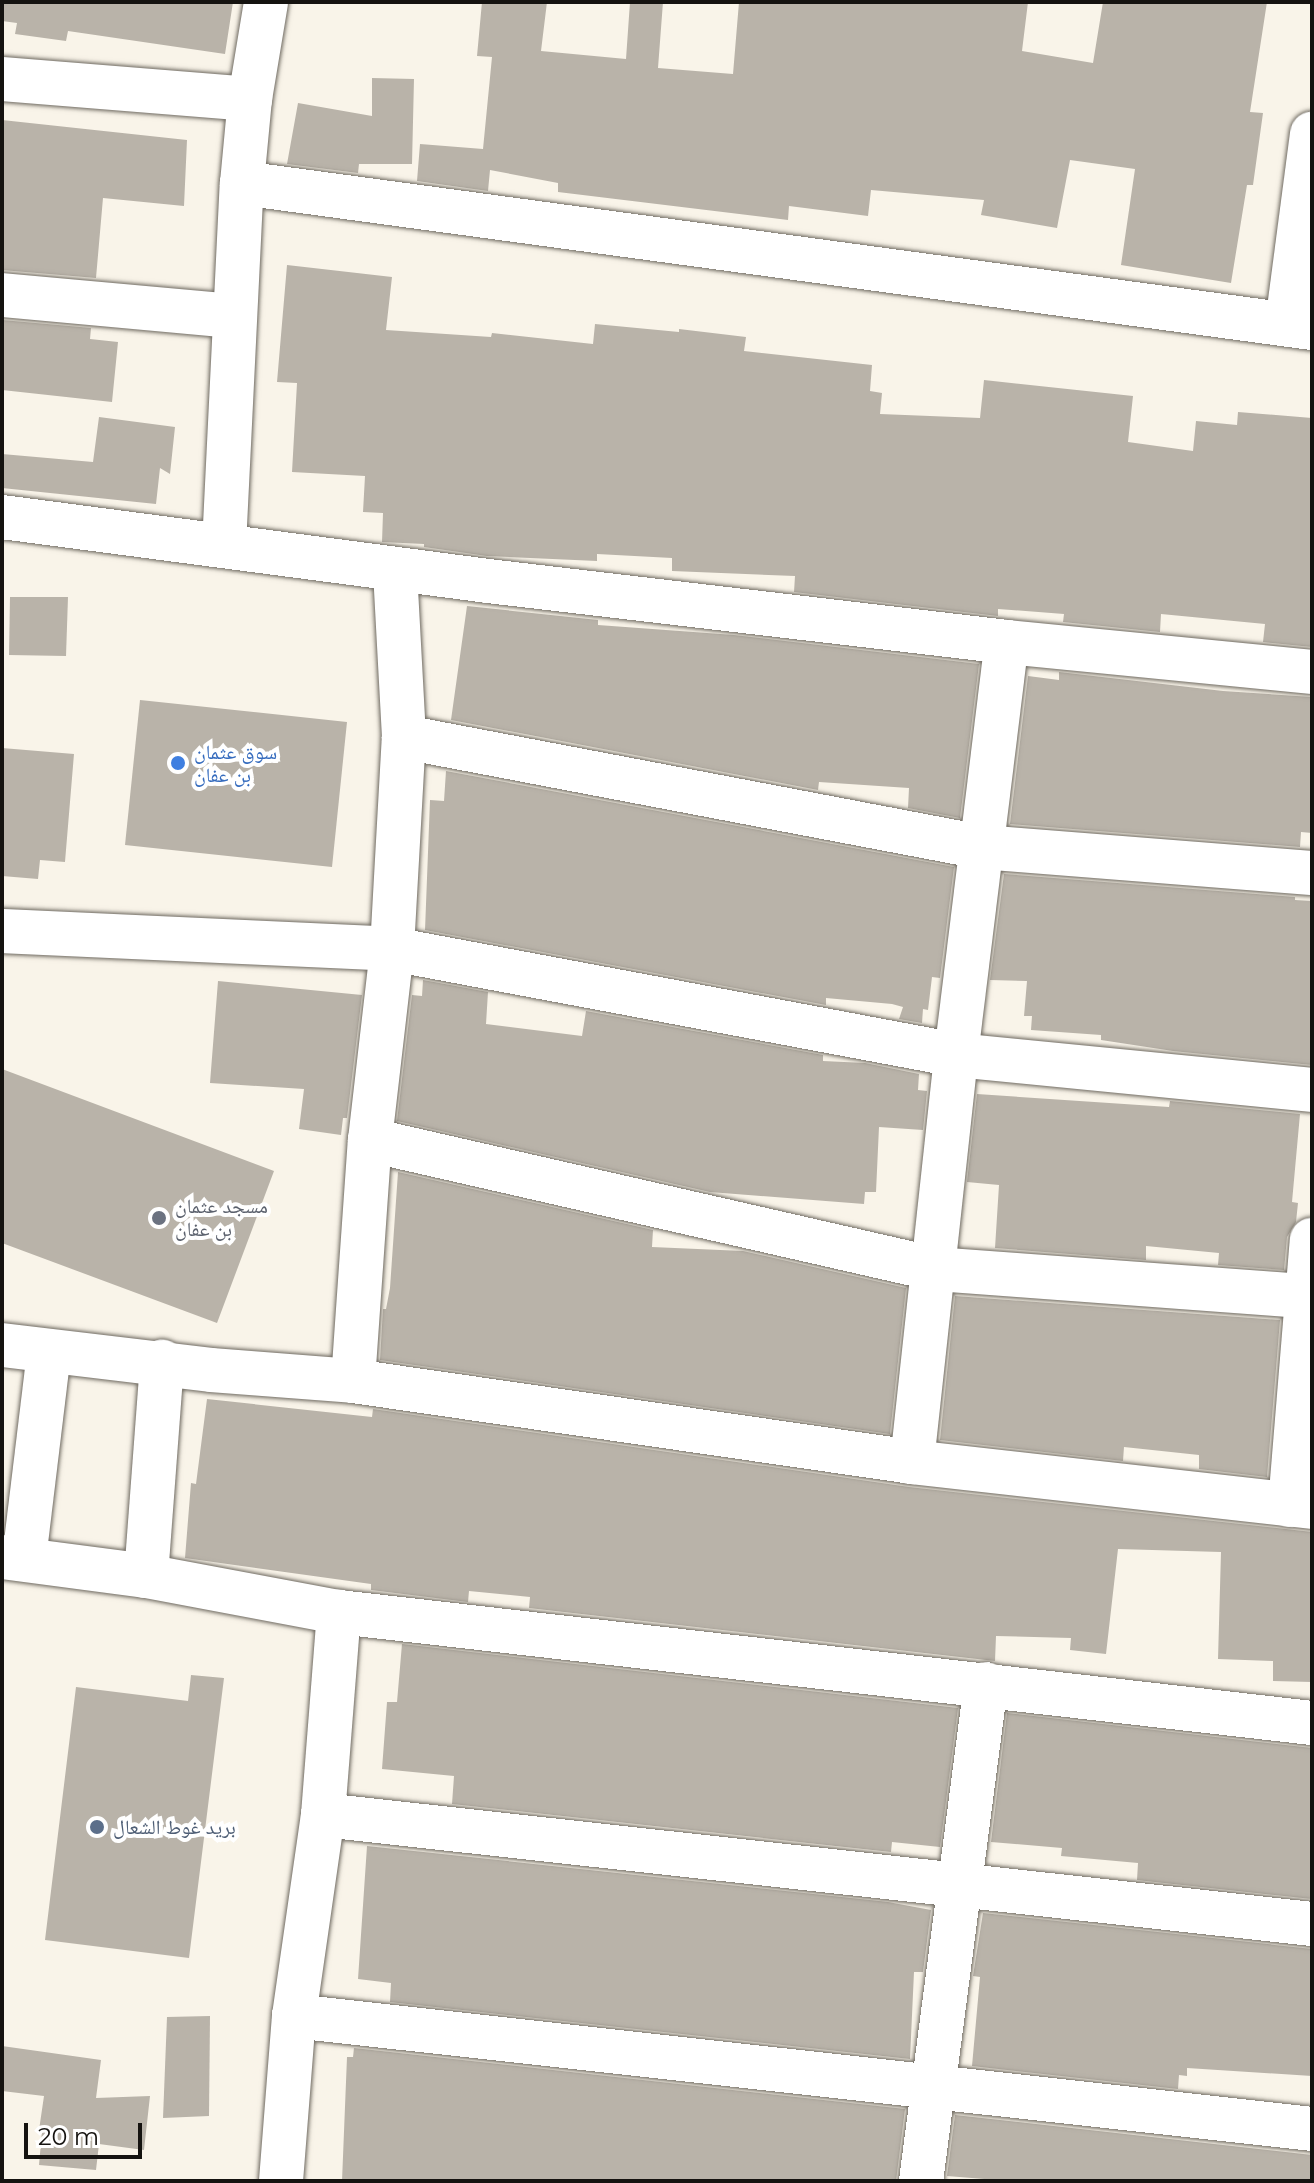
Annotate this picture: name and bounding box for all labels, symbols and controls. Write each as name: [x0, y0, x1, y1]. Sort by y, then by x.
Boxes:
place label: سوق عثمان بن عفان: [194, 740, 277, 787]
marker: سوق عثمان بن عفان: [169, 754, 187, 772]
place label: مسجد عثمان بن عفان: [175, 1194, 268, 1241]
marker: مسجد عثمان بن عفان: [150, 1209, 168, 1227]
place label: بريد غوط الشعال: [113, 1815, 236, 1839]
marker: بريد غوط الشعال: [88, 1818, 106, 1836]
scale bar: [28, 2107, 146, 2157]
text: 20 m: [38, 2122, 99, 2151]

